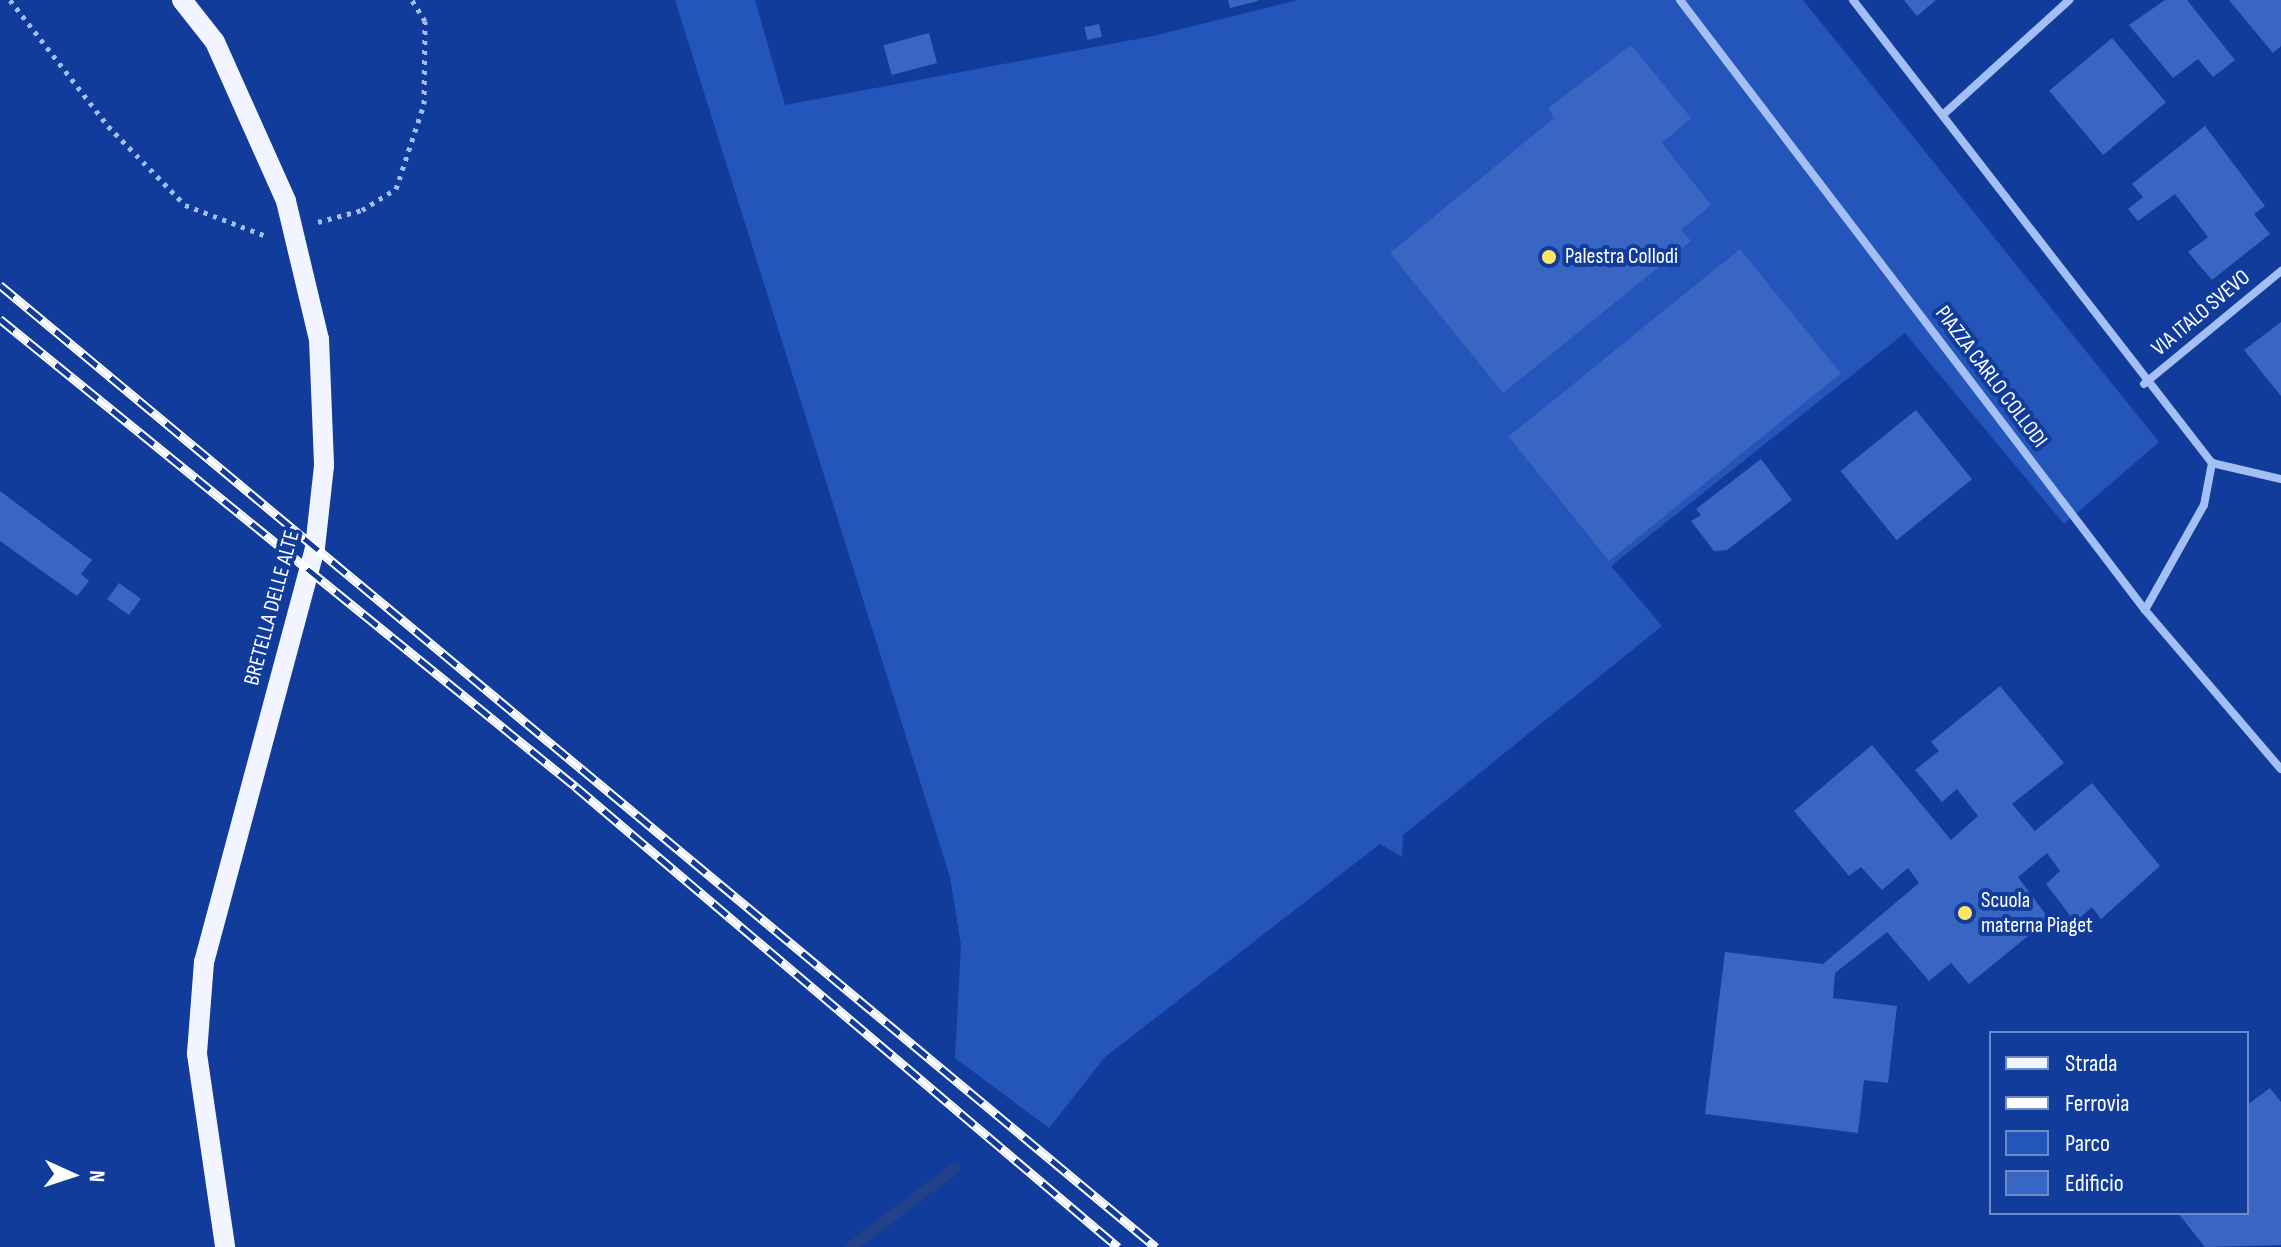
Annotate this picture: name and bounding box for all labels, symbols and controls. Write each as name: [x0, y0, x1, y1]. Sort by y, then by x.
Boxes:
place label: Palestra Collodi: [1565, 244, 1678, 270]
marker: Palestra Collodi: [1540, 248, 1558, 266]
street label: VIA ITALO SVEVO: [2146, 264, 2256, 362]
street label: PIAZZA CARLO COLLODI: [1929, 301, 2053, 453]
street label: BRETELLA DELLE ALTE: [239, 528, 305, 688]
place label: Scuola materna Piaget: [1981, 887, 2093, 938]
marker: Scuola materna Piaget: [1956, 904, 1974, 922]
legend: [1989, 1031, 2249, 1215]
text: Strada: [2065, 1049, 2118, 1078]
text: Ferrovia: [2065, 1089, 2130, 1118]
text: Parco: [2065, 1129, 2110, 1158]
north arrow: [32, 1135, 112, 1215]
text: Edificio: [2065, 1169, 2124, 1198]
text: N: [83, 1170, 110, 1183]

